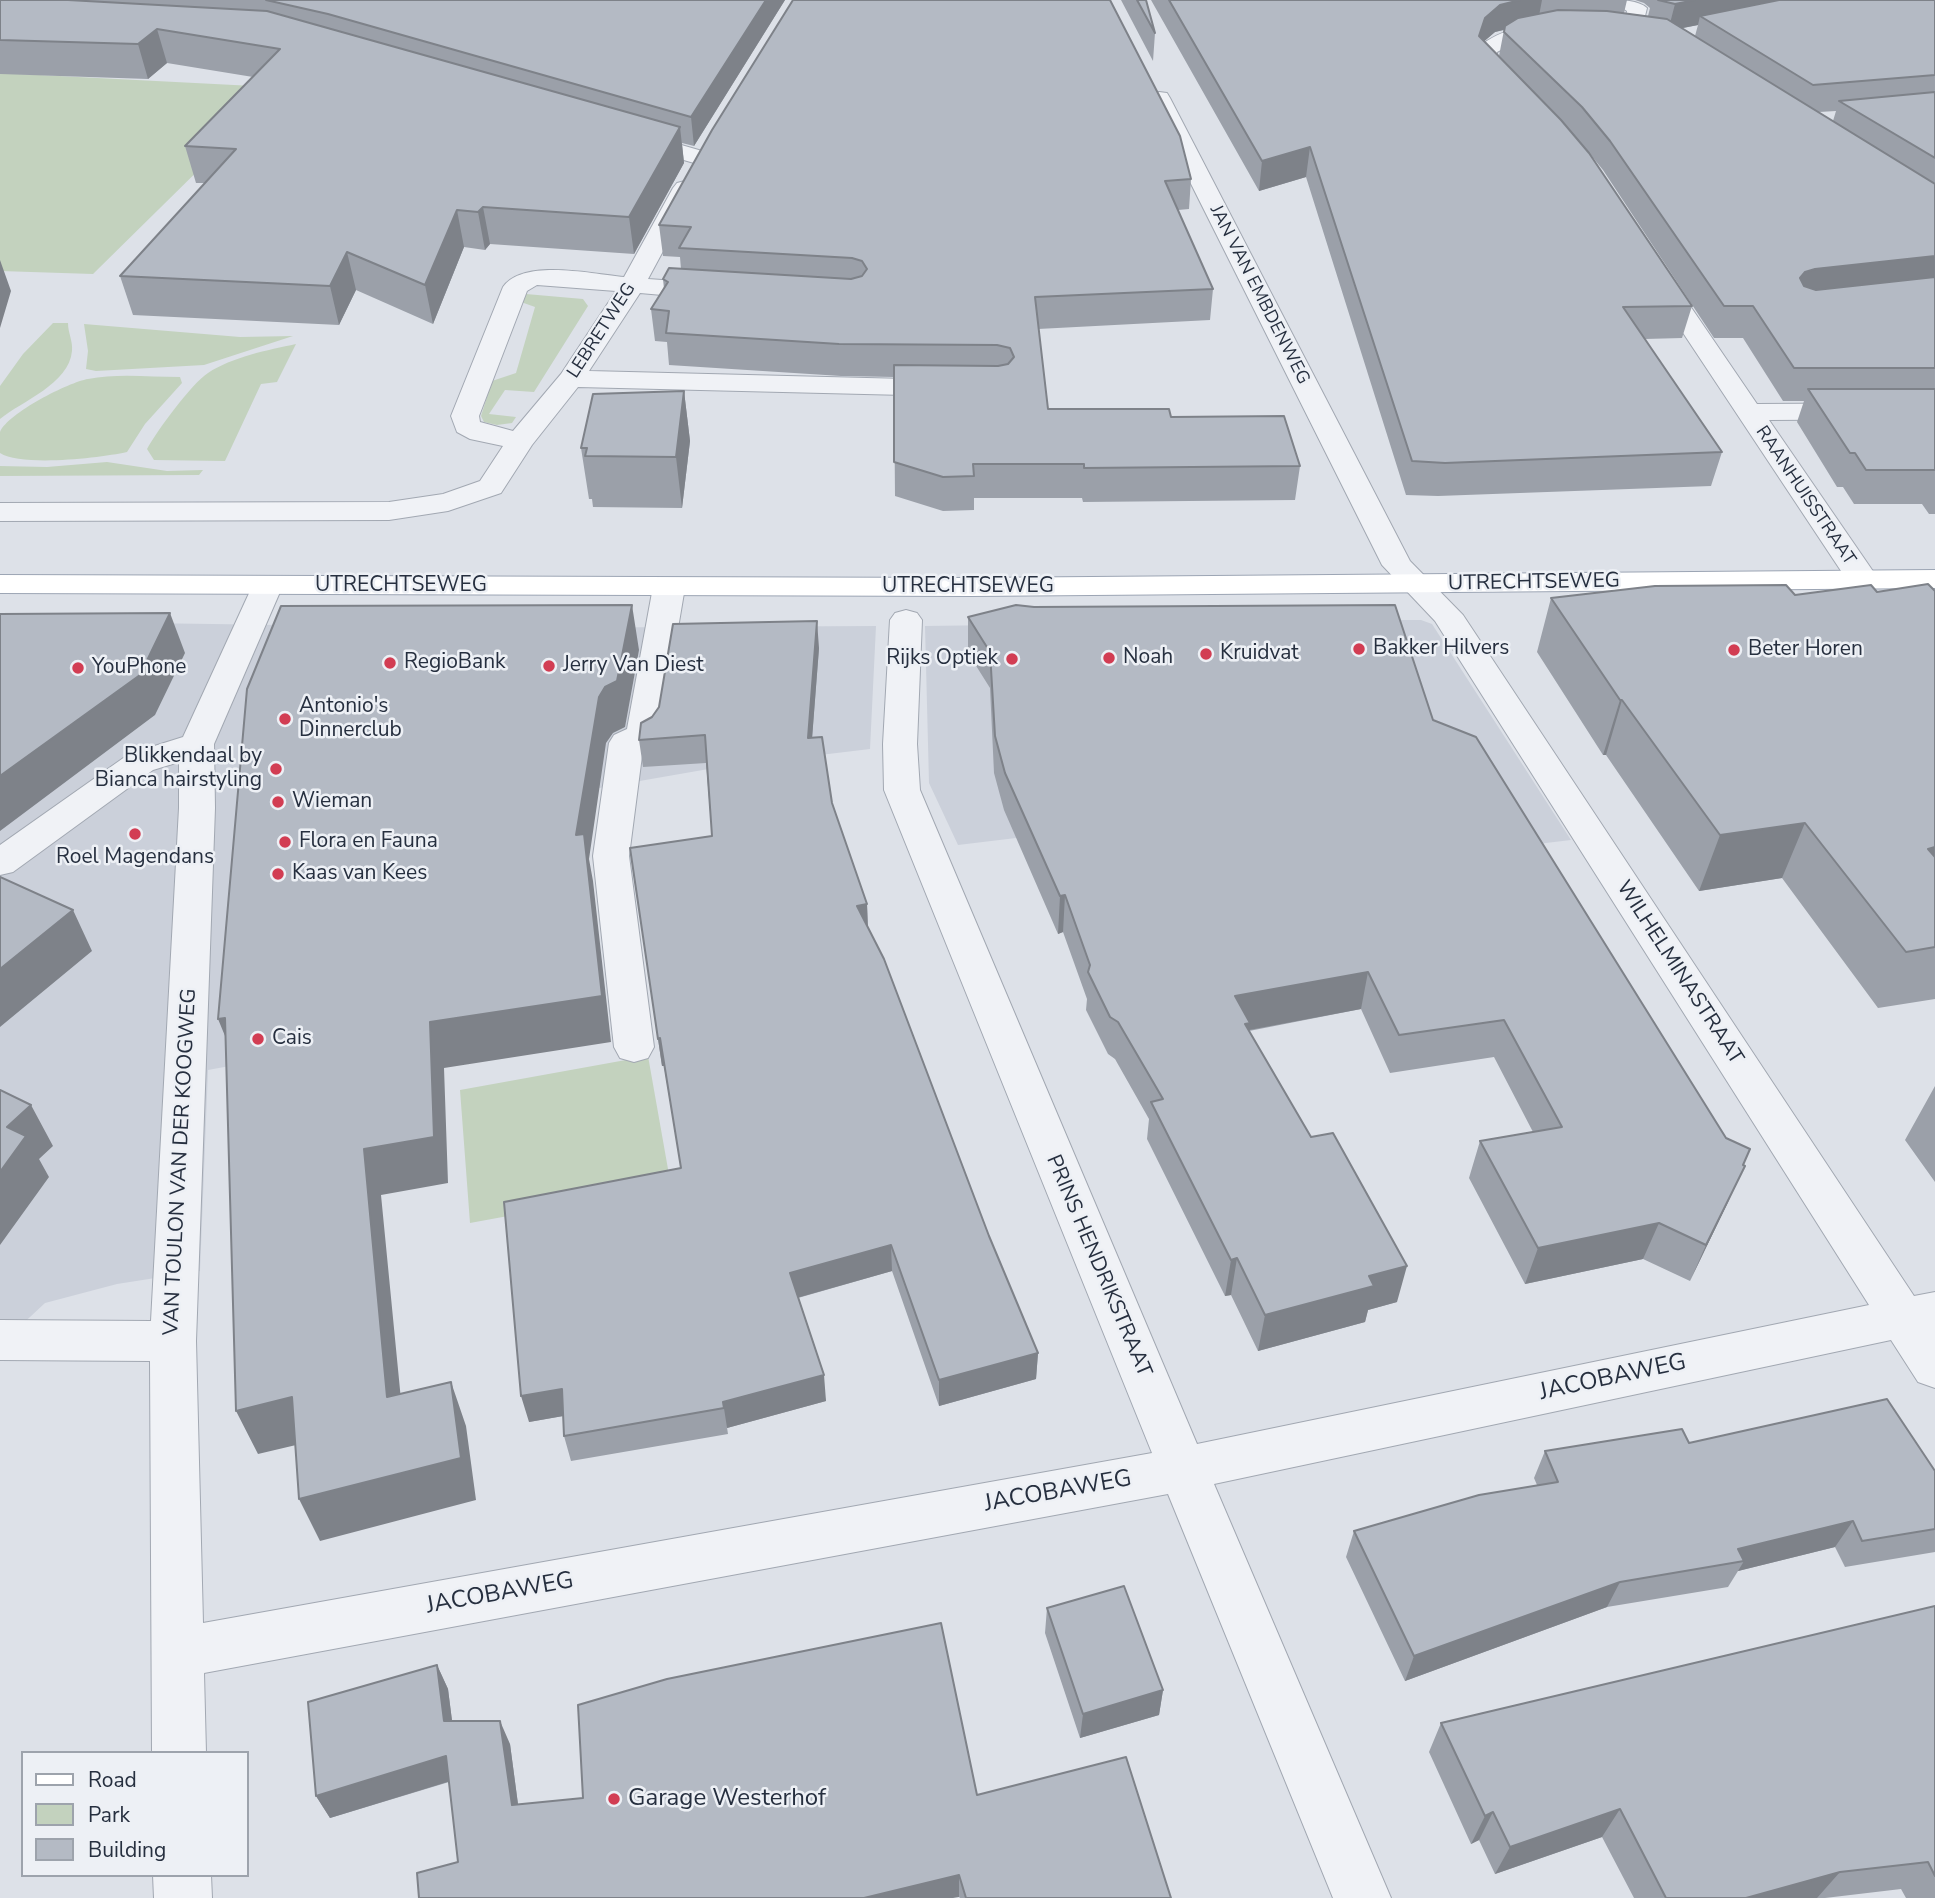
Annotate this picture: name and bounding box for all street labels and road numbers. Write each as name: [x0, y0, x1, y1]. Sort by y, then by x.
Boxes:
street label: JAN VAN EMBDENWEG: [1204, 202, 1314, 388]
street label: LEBRETWEG: [563, 279, 641, 383]
street label: RAANHUISSTRAAT: [1750, 422, 1860, 570]
street label: UTRECHTSEWEG: [1448, 569, 1620, 597]
street label: UTRECHTSEWEG: [315, 573, 487, 599]
street label: UTRECHTSEWEG: [882, 574, 1054, 600]
street label: WILHELMINASTRAAT: [1610, 876, 1748, 1070]
street label: VAN TOULON VAN DER KOOGWEG: [159, 988, 203, 1336]
street label: PRINS HENDRIKSTRAAT: [1040, 1151, 1156, 1381]
street label: JACOBAWEG: [1537, 1348, 1689, 1408]
street label: JACOBAWEG: [982, 1465, 1134, 1519]
street label: JACOBAWEG: [424, 1567, 576, 1621]

